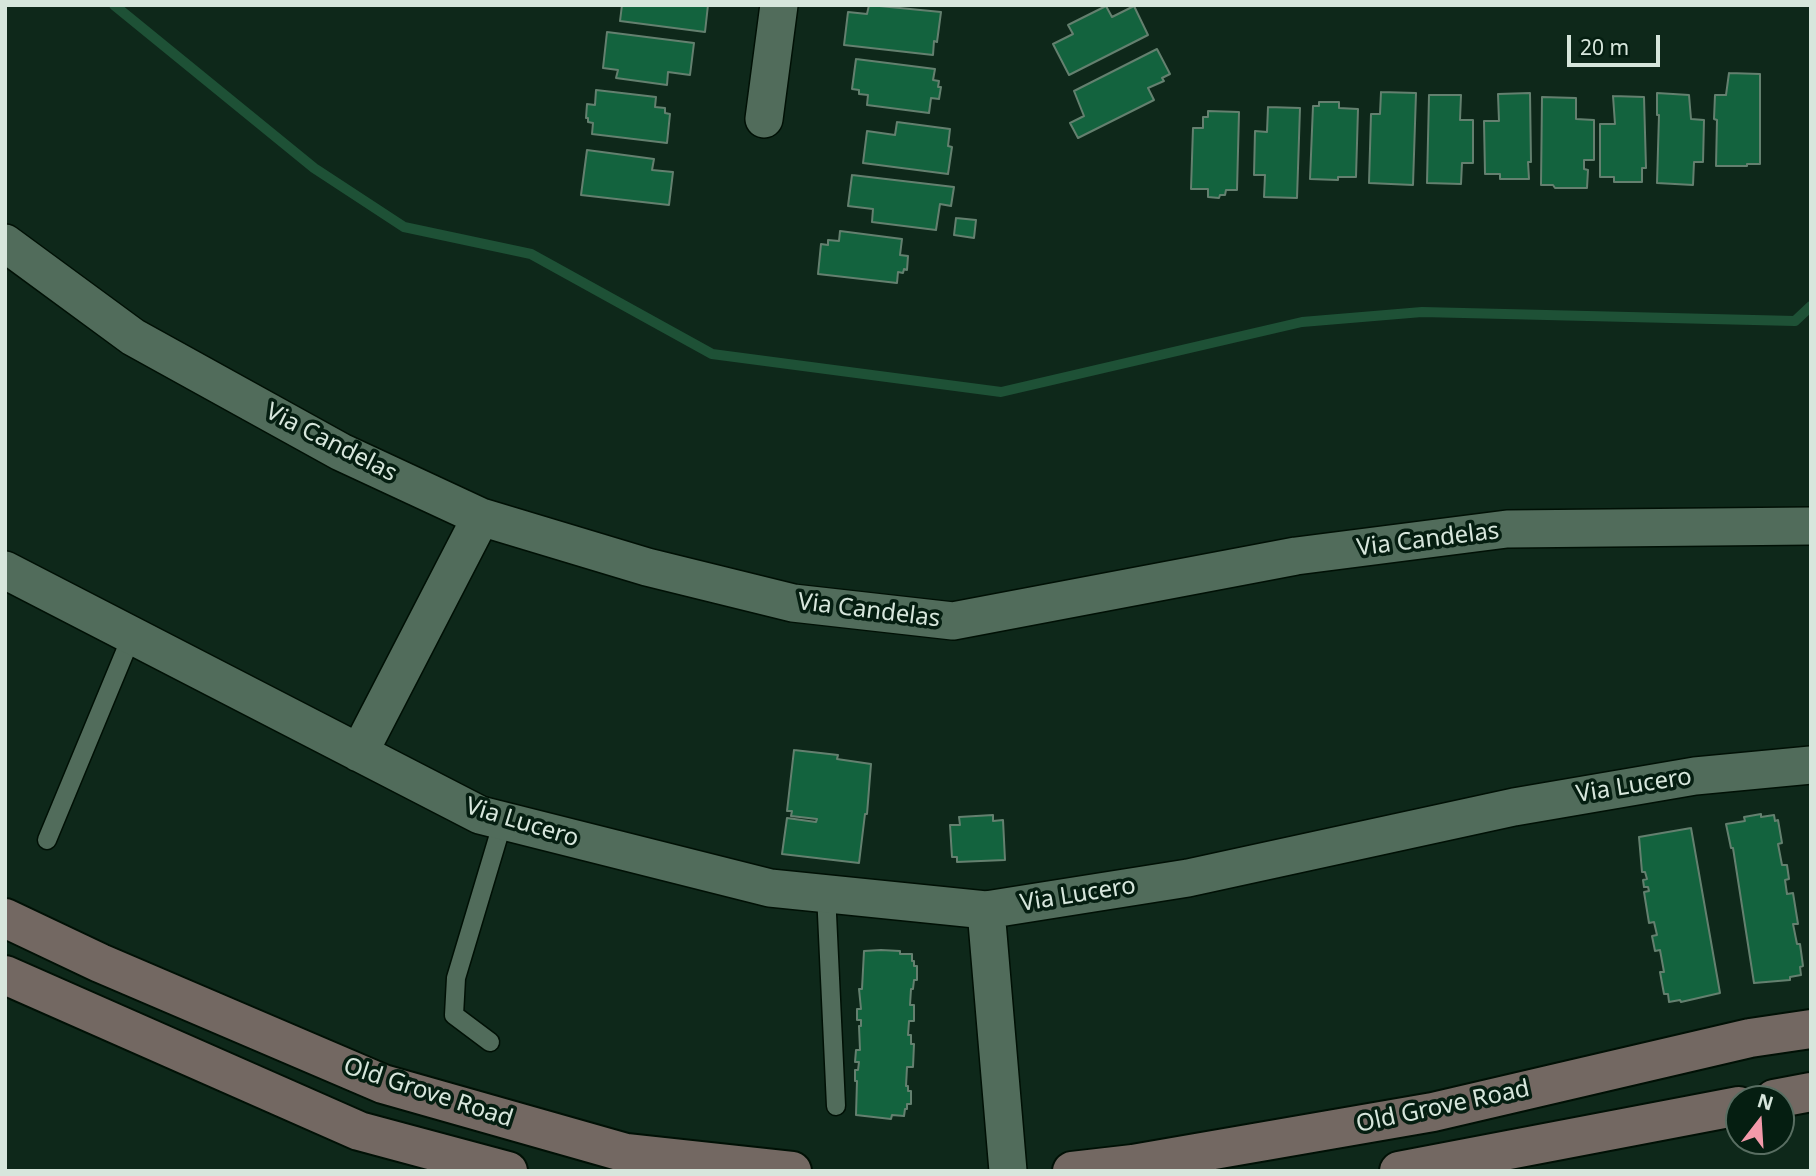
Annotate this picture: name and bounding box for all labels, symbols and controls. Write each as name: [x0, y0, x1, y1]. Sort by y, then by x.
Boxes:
scale bar: [1571, 21, 1664, 65]
text: 20 m: [1580, 33, 1629, 61]
street label: Via Candelas: [261, 398, 401, 488]
street label: Via Candelas: [1355, 517, 1501, 563]
street label: Via Candelas: [796, 588, 942, 634]
street label: Via Lucero: [1574, 763, 1694, 809]
street label: Via Lucero: [462, 792, 582, 854]
street label: Via Lucero: [1018, 872, 1138, 918]
street label: Old Grove Road: [340, 1052, 516, 1134]
street label: Old Grove Road: [1354, 1075, 1532, 1139]
north arrow: [1725, 1085, 1795, 1155]
text: N: [1754, 1087, 1777, 1117]

